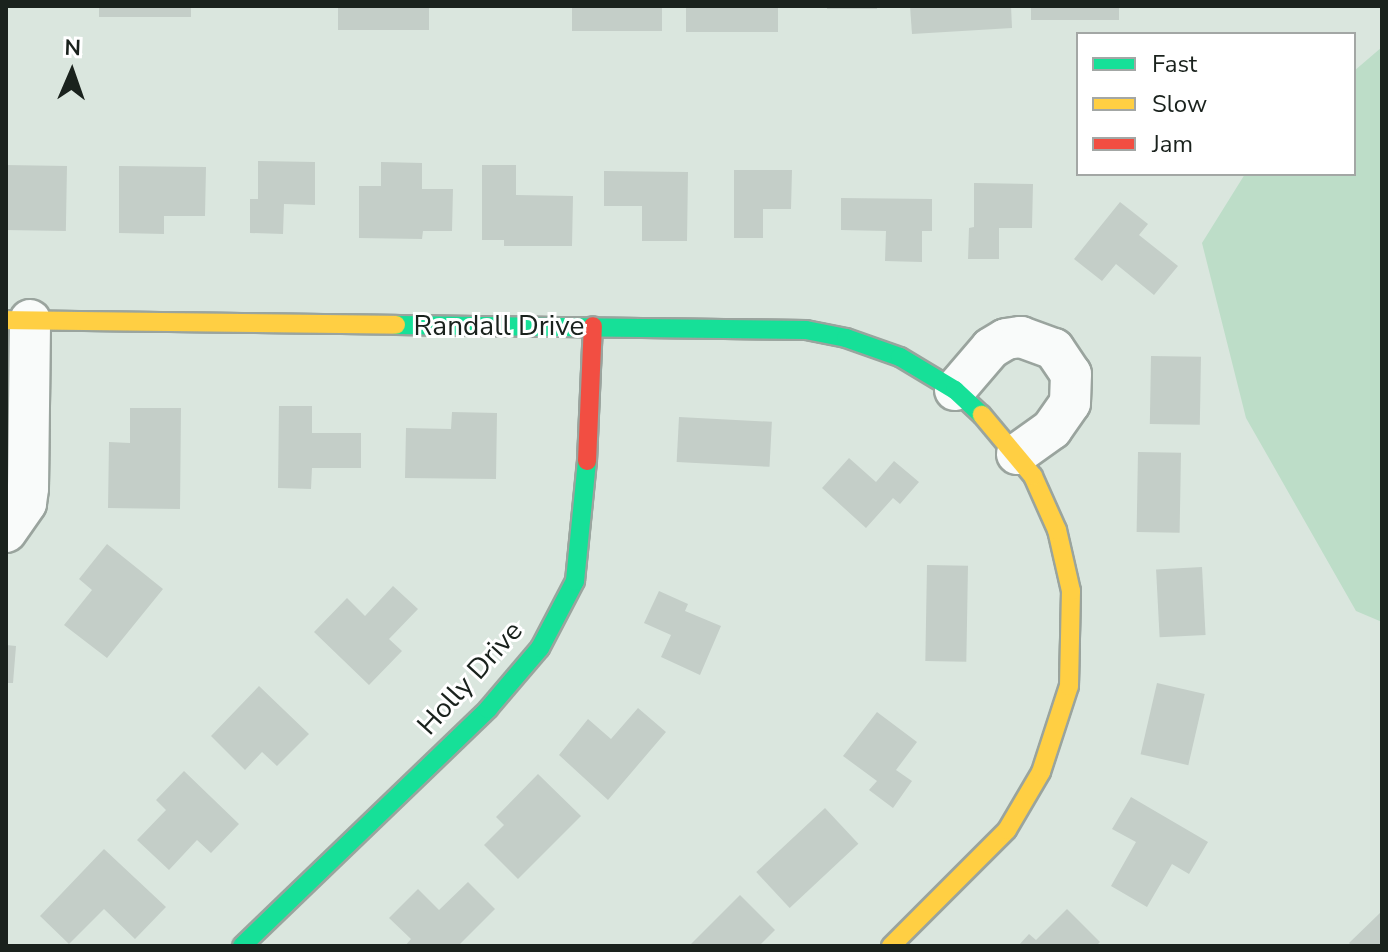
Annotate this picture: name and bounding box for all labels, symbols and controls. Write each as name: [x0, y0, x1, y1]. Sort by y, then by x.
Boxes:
north arrow: [32, 32, 112, 112]
legend: [1076, 32, 1356, 176]
text: N: [64, 33, 82, 63]
text: Fast: [1152, 48, 1197, 80]
text: Slow: [1152, 88, 1207, 120]
text: Jam: [1152, 128, 1193, 160]
street label: Randall Drive: [414, 309, 584, 343]
street label: Holly Drive: [410, 614, 530, 742]

